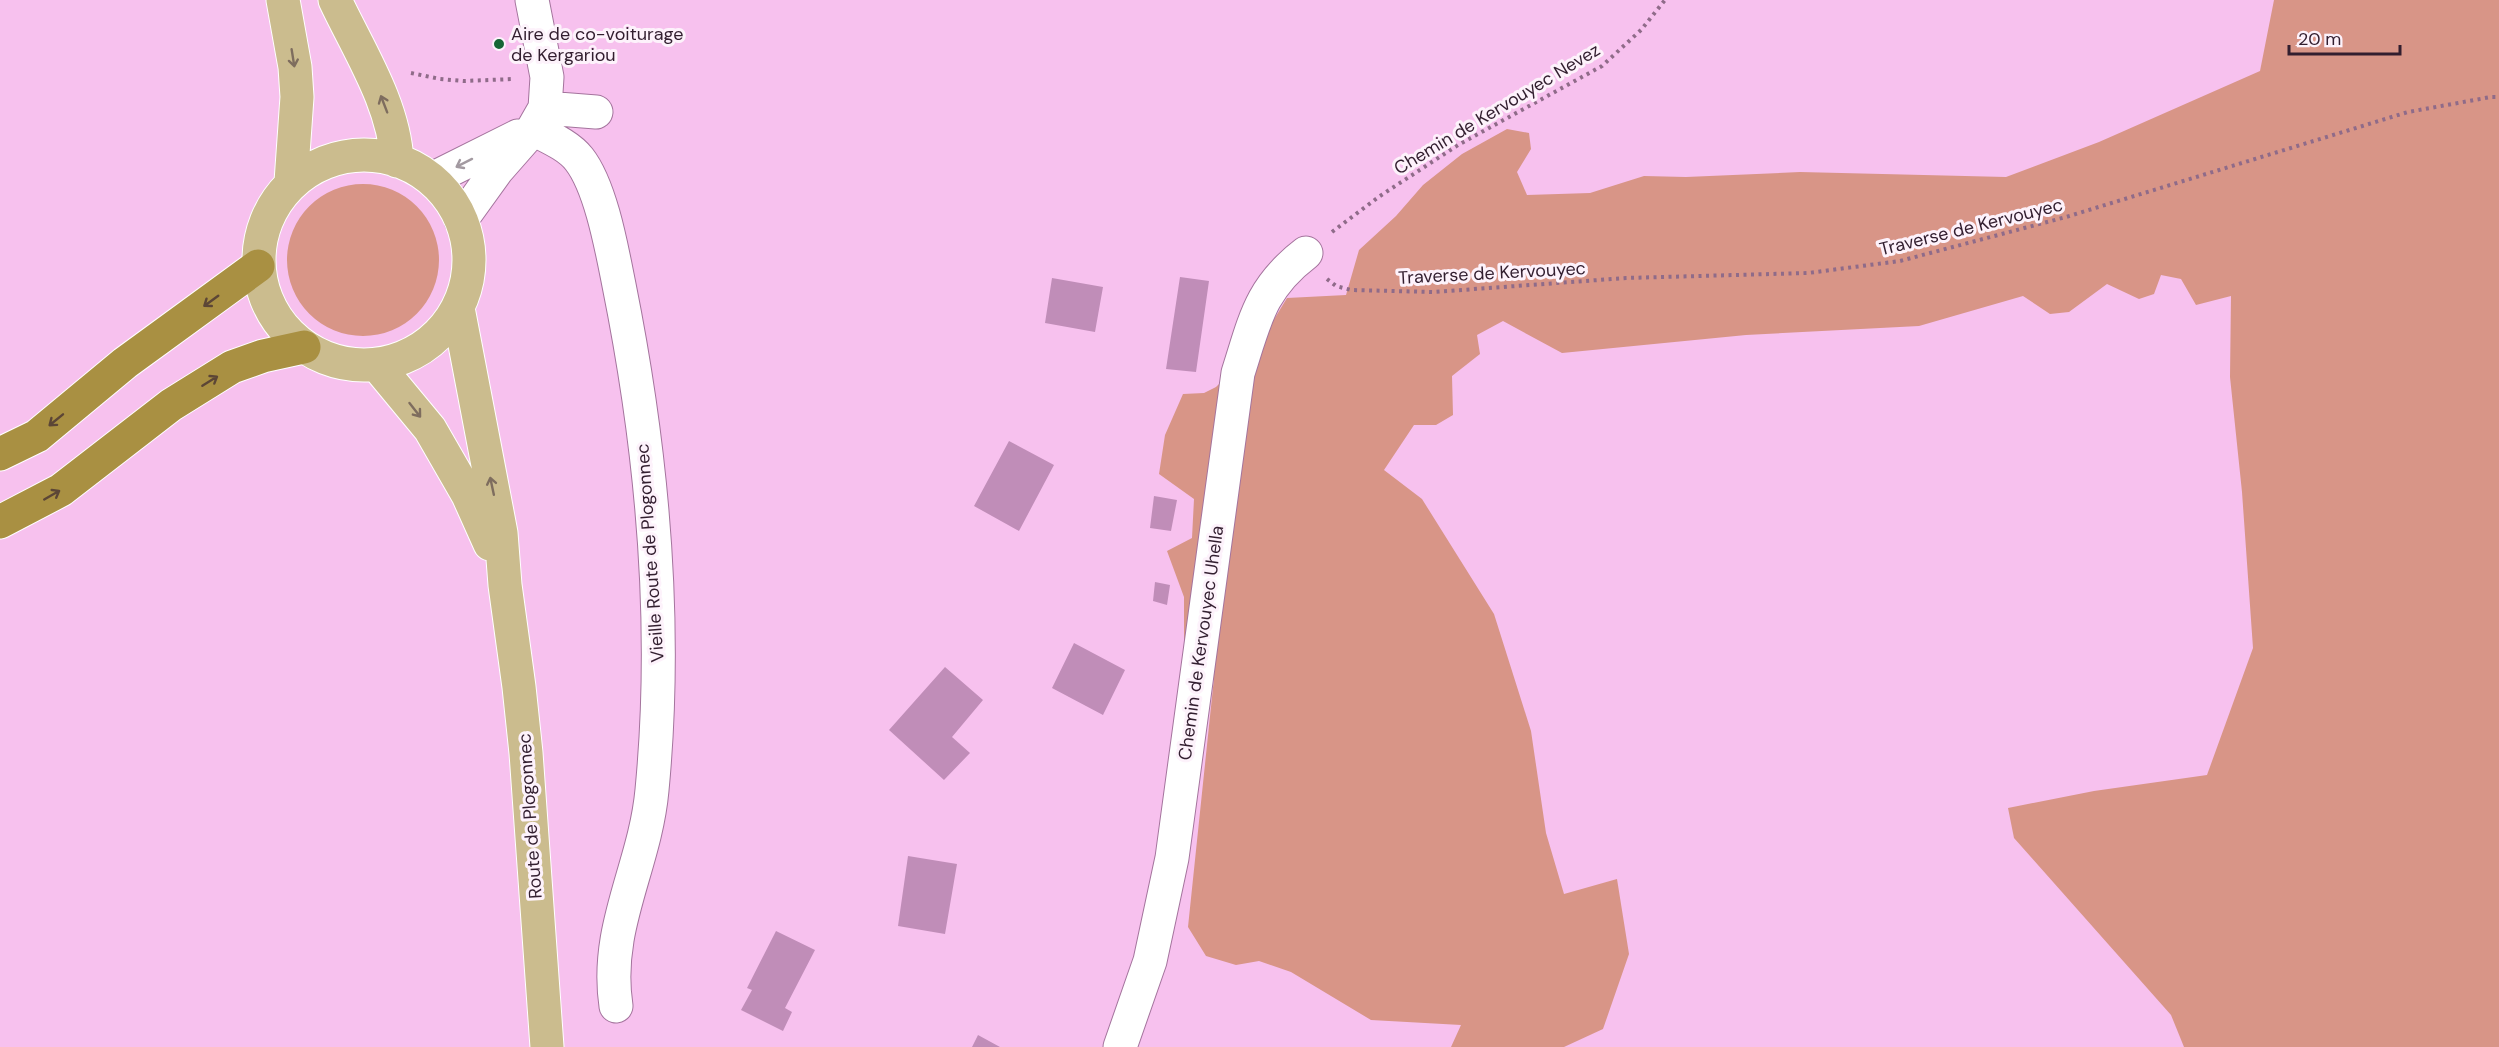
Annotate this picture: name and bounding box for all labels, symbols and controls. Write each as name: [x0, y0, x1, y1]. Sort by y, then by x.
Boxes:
scale bar: [2289, 18, 2400, 56]
place label: Aire de co-voiturage de Kergariou: [511, 22, 683, 67]
text: 20 m: [2298, 27, 2341, 51]
marker: Aire de co-voiturage de Kergariou: [492, 37, 506, 51]
street label: Chemin de Kervouyec Nevez: [1390, 38, 1604, 180]
one-way arrow: [288, 47, 299, 67]
one-way arrow: [378, 95, 389, 114]
one-way arrow: [455, 158, 473, 170]
street label: Traverse de Kervouyec: [1877, 193, 2065, 261]
street label: Traverse de Kervouyec: [1398, 256, 1586, 290]
one-way arrow: [203, 295, 219, 307]
one-way arrow: [201, 374, 218, 387]
one-way arrow: [408, 402, 421, 418]
one-way arrow: [48, 413, 64, 426]
street label: Vieille Route de Plogonnec: [630, 443, 670, 663]
one-way arrow: [485, 477, 497, 496]
one-way arrow: [43, 489, 60, 501]
street label: Chemin de Kervouyec Uhella: [1173, 524, 1229, 762]
street label: Route de Plogonnec: [512, 733, 548, 899]

